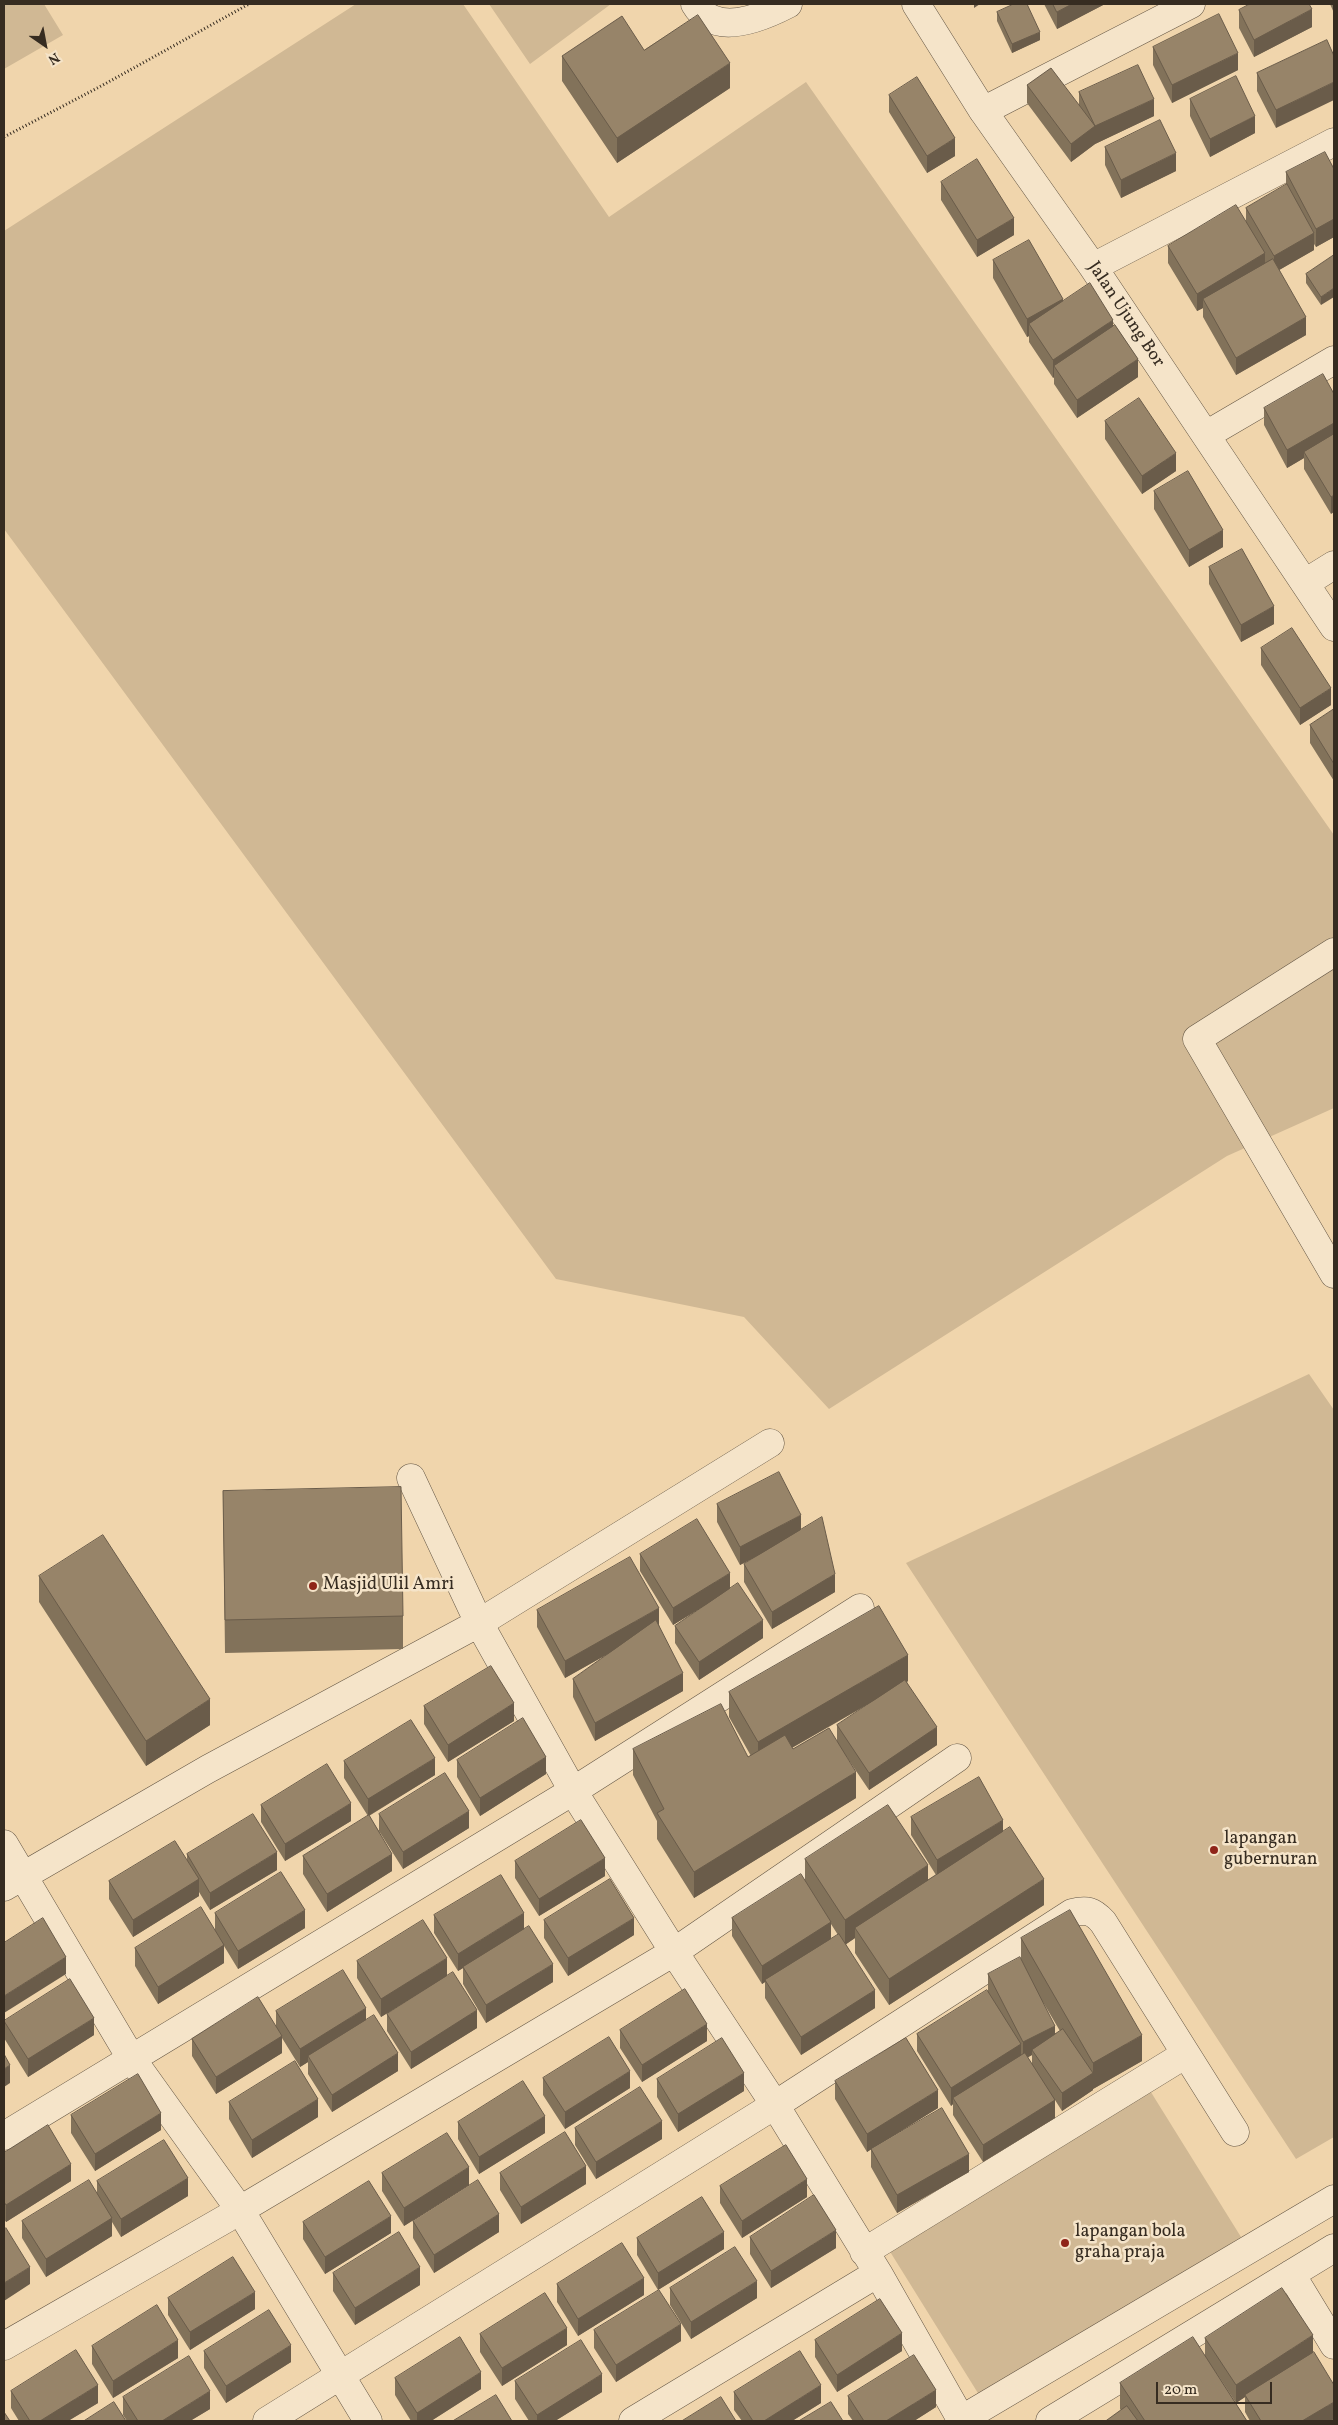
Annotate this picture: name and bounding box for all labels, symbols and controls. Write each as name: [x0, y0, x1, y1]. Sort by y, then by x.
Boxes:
north arrow: [20, 20, 70, 70]
text: N: [44, 47, 63, 69]
street label: Jalan Ujung Bor: [1082, 258, 1168, 372]
place label: Masjid Ulil Amri: [323, 1575, 454, 1597]
marker: Masjid Ulil Amri: [307, 1580, 319, 1592]
place label: lapangan gubernuran: [1224, 1829, 1317, 1872]
marker: lapangan gubernuran: [1208, 1844, 1220, 1856]
place label: lapangan bola graha praja: [1075, 2222, 1185, 2264]
marker: lapangan bola graha praja: [1059, 2237, 1071, 2249]
scale bar: [1158, 2372, 1274, 2404]
text: 20 m: [1164, 2380, 1197, 2401]

